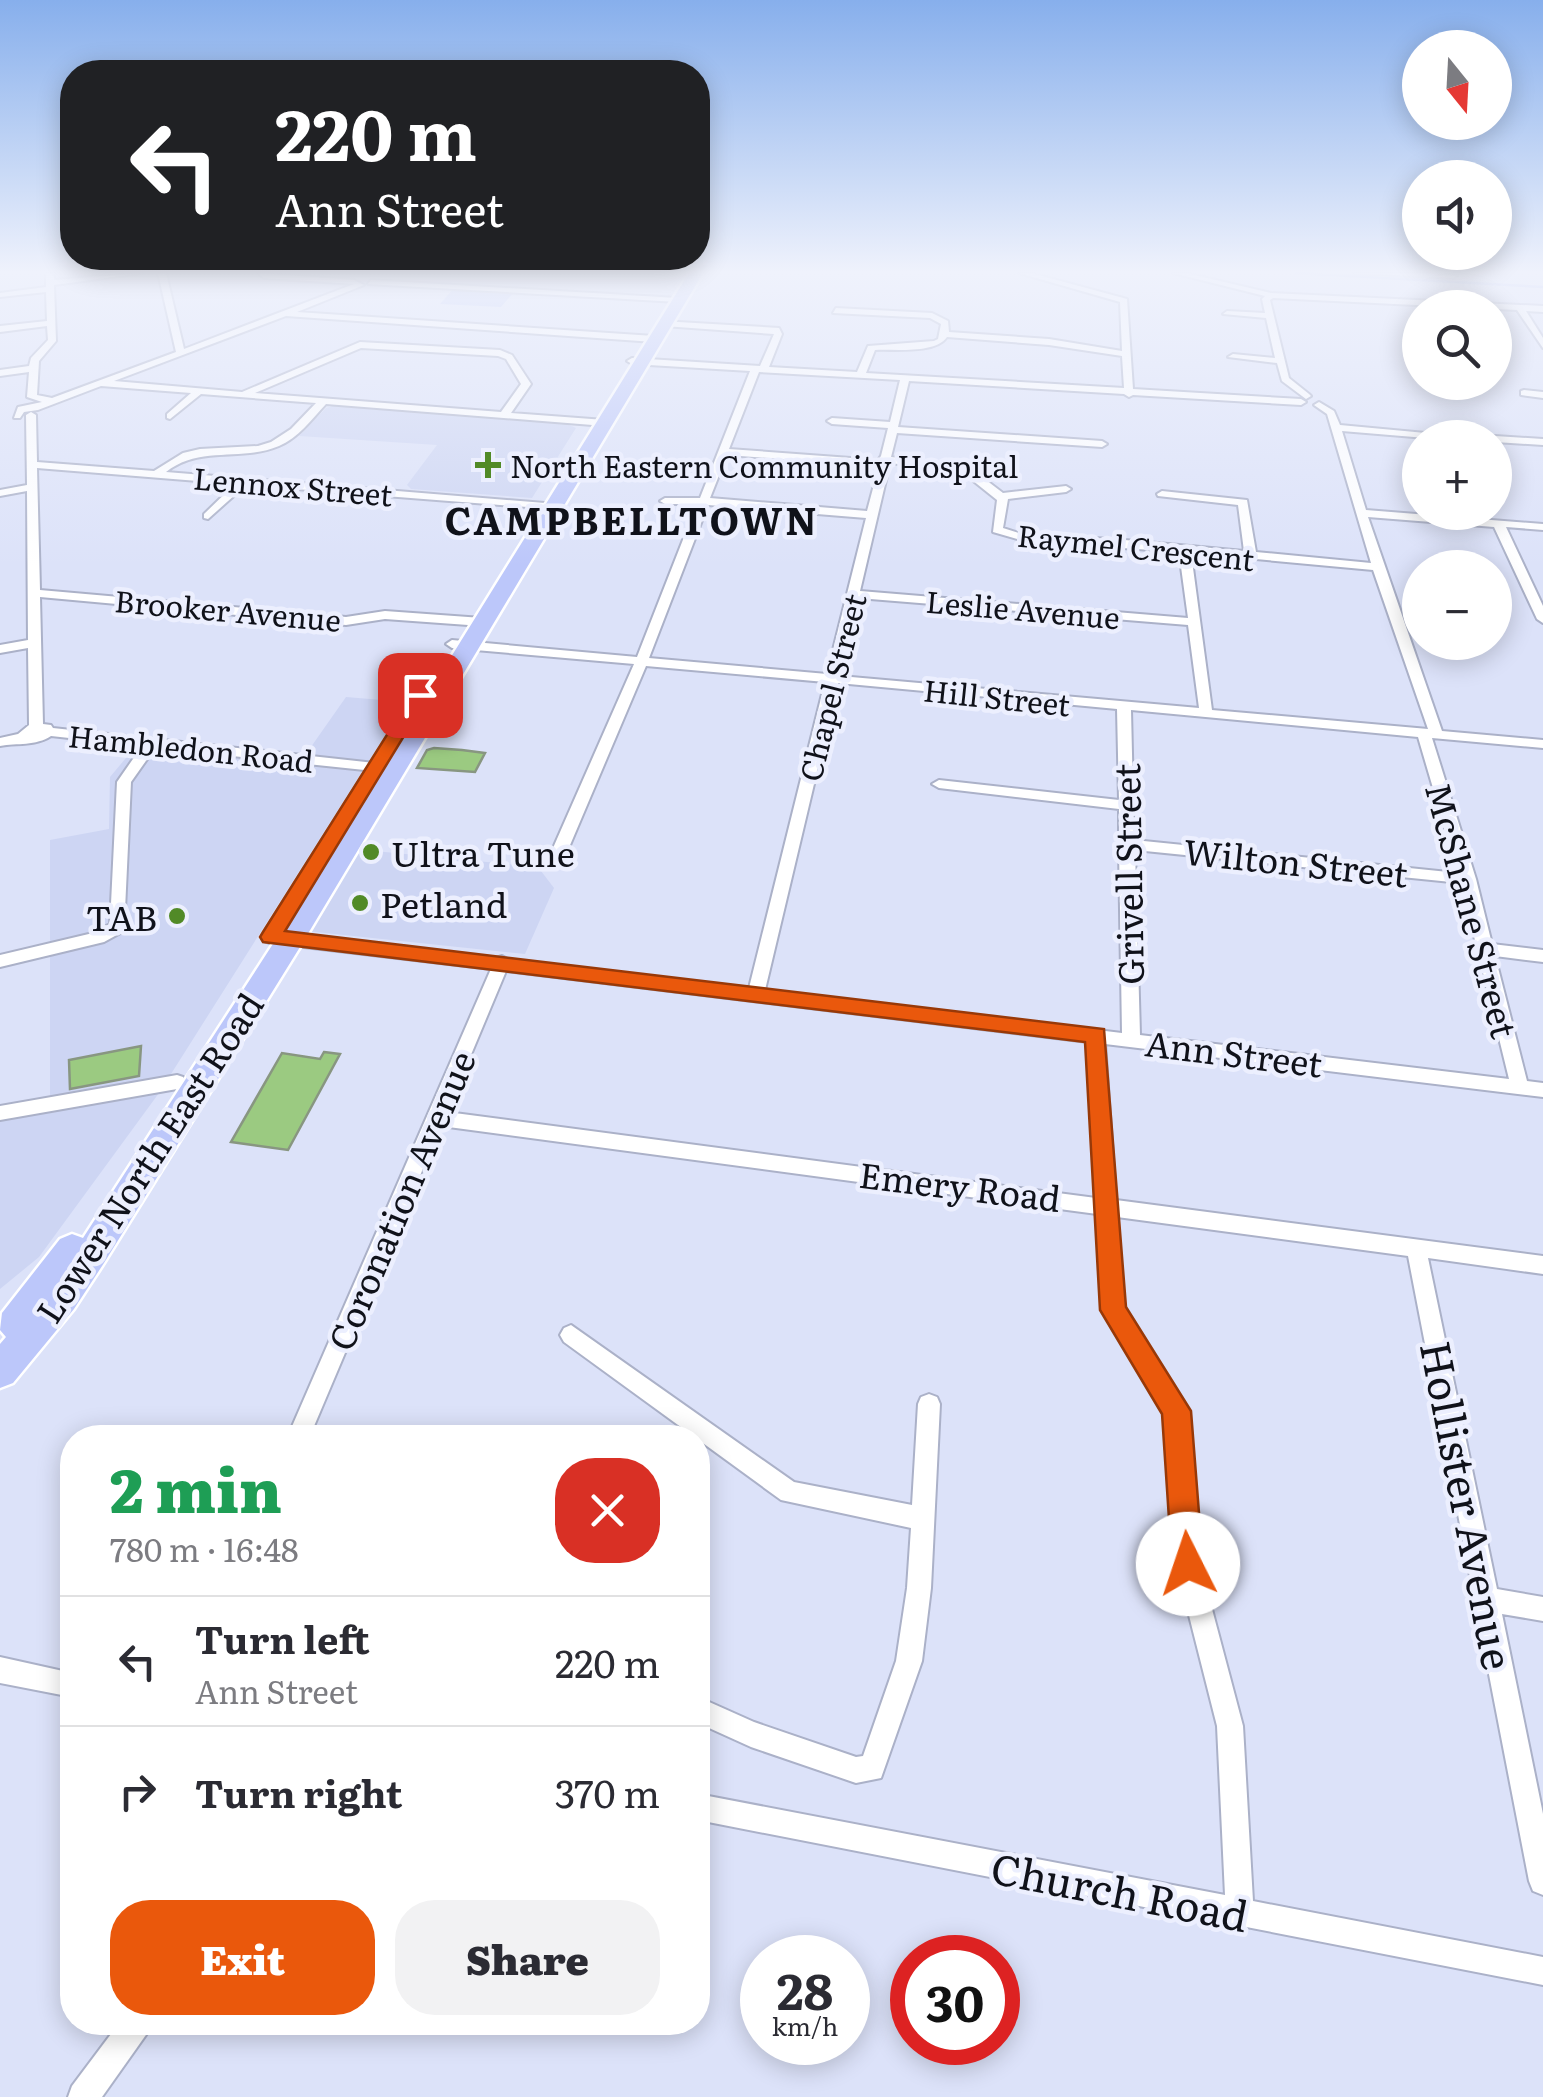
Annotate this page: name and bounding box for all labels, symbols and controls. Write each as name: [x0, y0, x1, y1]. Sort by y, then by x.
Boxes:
north arrow: [1402, 30, 1512, 140]
map controls: [1402, 30, 1512, 660]
text: 220 m: [275, 79, 477, 183]
icon: left: [110, 100, 240, 230]
button: sound: [1402, 160, 1512, 270]
text: Ann Street: [275, 174, 504, 241]
button: search: [1402, 290, 1512, 400]
button: +: [1402, 420, 1512, 530]
place label: North Eastern Community Hospital: [510, 443, 1018, 487]
marker: North Eastern Community Hospital: [475, 452, 501, 478]
street label: Lennox Street: [192, 454, 394, 516]
district label: CAMPBELLTOWN: [445, 490, 819, 547]
street label: Raymel Crescent: [1015, 512, 1257, 580]
button: −: [1402, 550, 1512, 660]
street label: Brooker Avenue: [113, 577, 343, 641]
street label: Leslie Avenue: [924, 578, 1122, 638]
street label: Chapel Street: [786, 589, 876, 785]
pin: [378, 653, 463, 738]
street label: Hill Street: [922, 666, 1072, 726]
icon: arrive: [393, 668, 448, 723]
street label: Hambledon Road: [66, 712, 316, 782]
street label: Grivell Street: [1099, 763, 1155, 985]
street label: McShane Street: [1414, 776, 1532, 1044]
street label: Wilton Street: [1181, 823, 1411, 899]
place label: Ultra Tune: [391, 826, 575, 878]
marker: Ultra Tune: [360, 841, 382, 863]
place label: Petland: [380, 877, 507, 929]
place label: TAB: [86, 890, 157, 942]
marker: Petland: [349, 892, 371, 914]
marker: TAB: [166, 905, 188, 927]
street label: Lower North East Road: [22, 982, 274, 1332]
street label: Ann Street: [1142, 1015, 1326, 1089]
street label: Coronation Avenue: [313, 1042, 487, 1358]
street label: Emery Road: [856, 1147, 1064, 1223]
street label: Hollister Avenue: [1407, 1335, 1531, 1675]
text: 2 min: [110, 1442, 282, 1531]
button: close: [555, 1458, 660, 1563]
position arrow: [1136, 1512, 1240, 1616]
text: 780 m · 16:48: [110, 1524, 299, 1572]
text: Turn left: [195, 1609, 370, 1666]
text: 220 m: [555, 1633, 660, 1690]
icon: left: [110, 1634, 165, 1689]
text: Ann Street: [195, 1666, 358, 1714]
text: Turn right: [195, 1763, 402, 1820]
text: 370 m: [555, 1763, 660, 1820]
icon: right: [110, 1764, 165, 1819]
street label: Church Road: [986, 1835, 1254, 1945]
button: Exit: [110, 1900, 375, 2015]
button: Share: [395, 1900, 660, 2015]
speed limit sign: 30: [890, 1935, 1020, 2065]
text: 28: [777, 1951, 833, 2025]
text: km/h: [772, 2007, 838, 2044]

